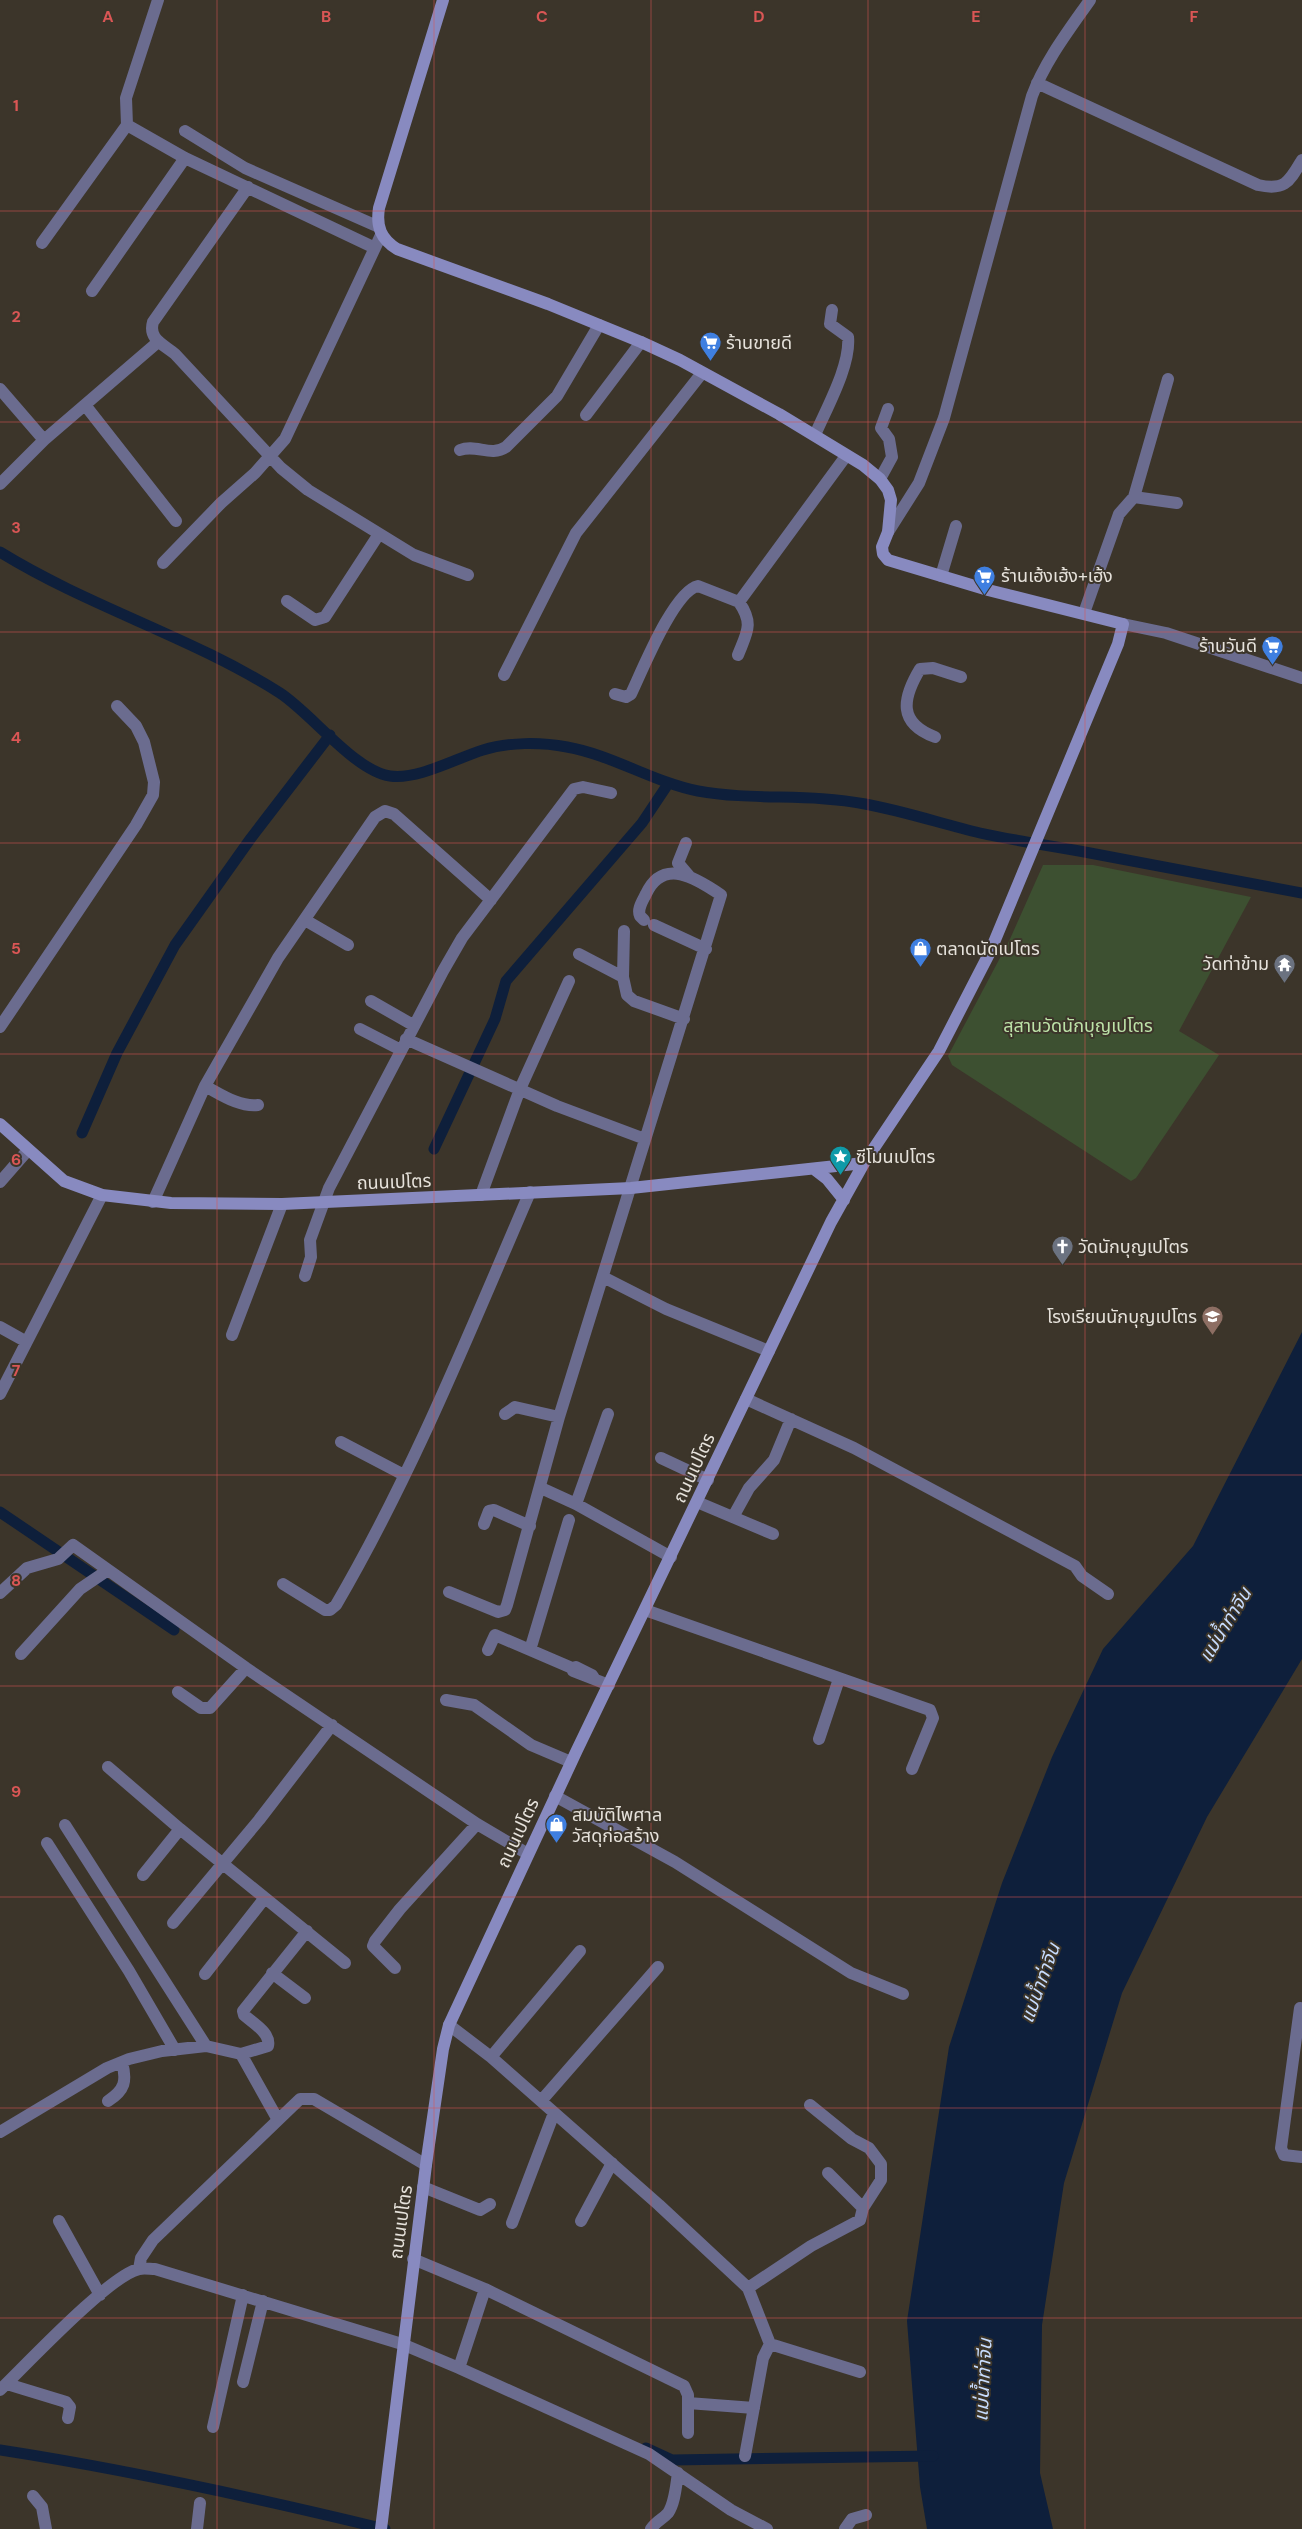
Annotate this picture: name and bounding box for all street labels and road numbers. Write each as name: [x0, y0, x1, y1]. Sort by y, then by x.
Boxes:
street label: ถนนเปโตร: [356, 1169, 432, 1195]
street label: ถนนเปโตร: [667, 1429, 721, 1507]
street label: ถนนเปโตร: [491, 1794, 545, 1872]
street label: ถนนเปโตร: [384, 2183, 418, 2261]

